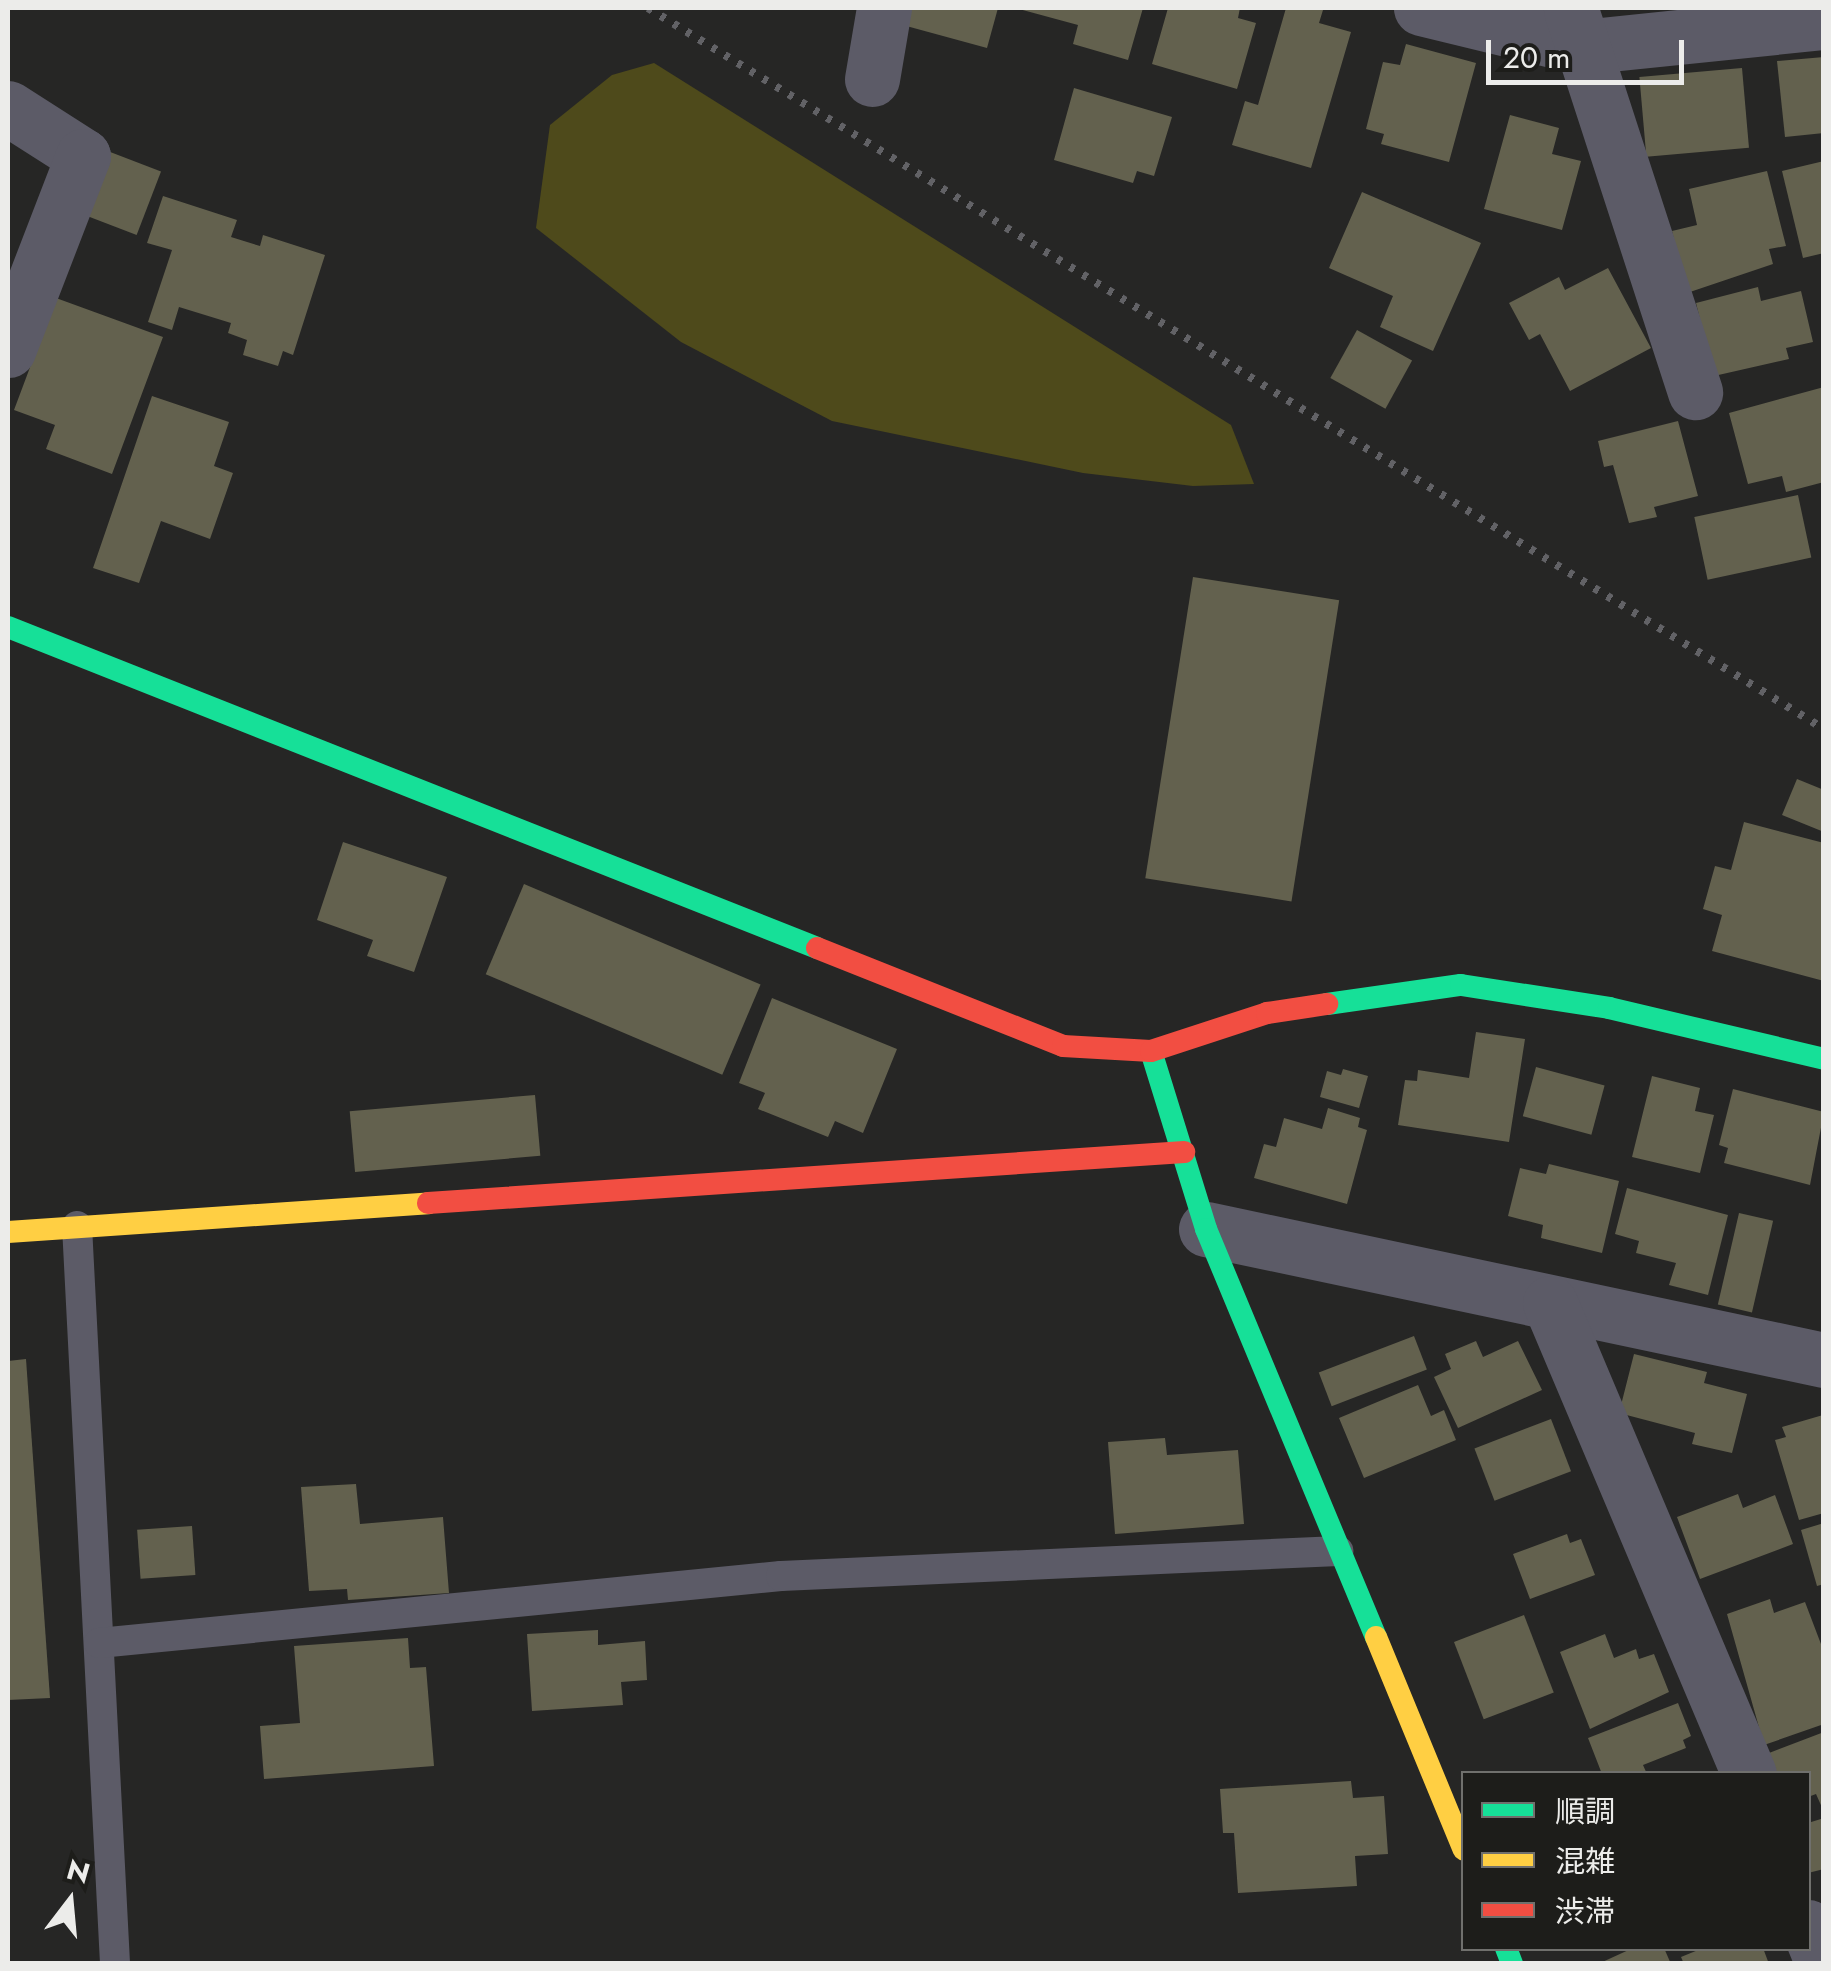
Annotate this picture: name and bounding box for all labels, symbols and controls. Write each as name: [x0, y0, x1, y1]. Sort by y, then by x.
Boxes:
scale bar: [1491, 20, 1688, 82]
text: 20 m: [1503, 36, 1570, 79]
legend: [1461, 1771, 1811, 1951]
text: 順調: [1555, 1790, 1615, 1833]
text: 混雑: [1555, 1840, 1615, 1883]
text: N: [62, 1849, 95, 1894]
north arrow: [20, 1851, 120, 1951]
text: 渋滞: [1555, 1890, 1615, 1933]

